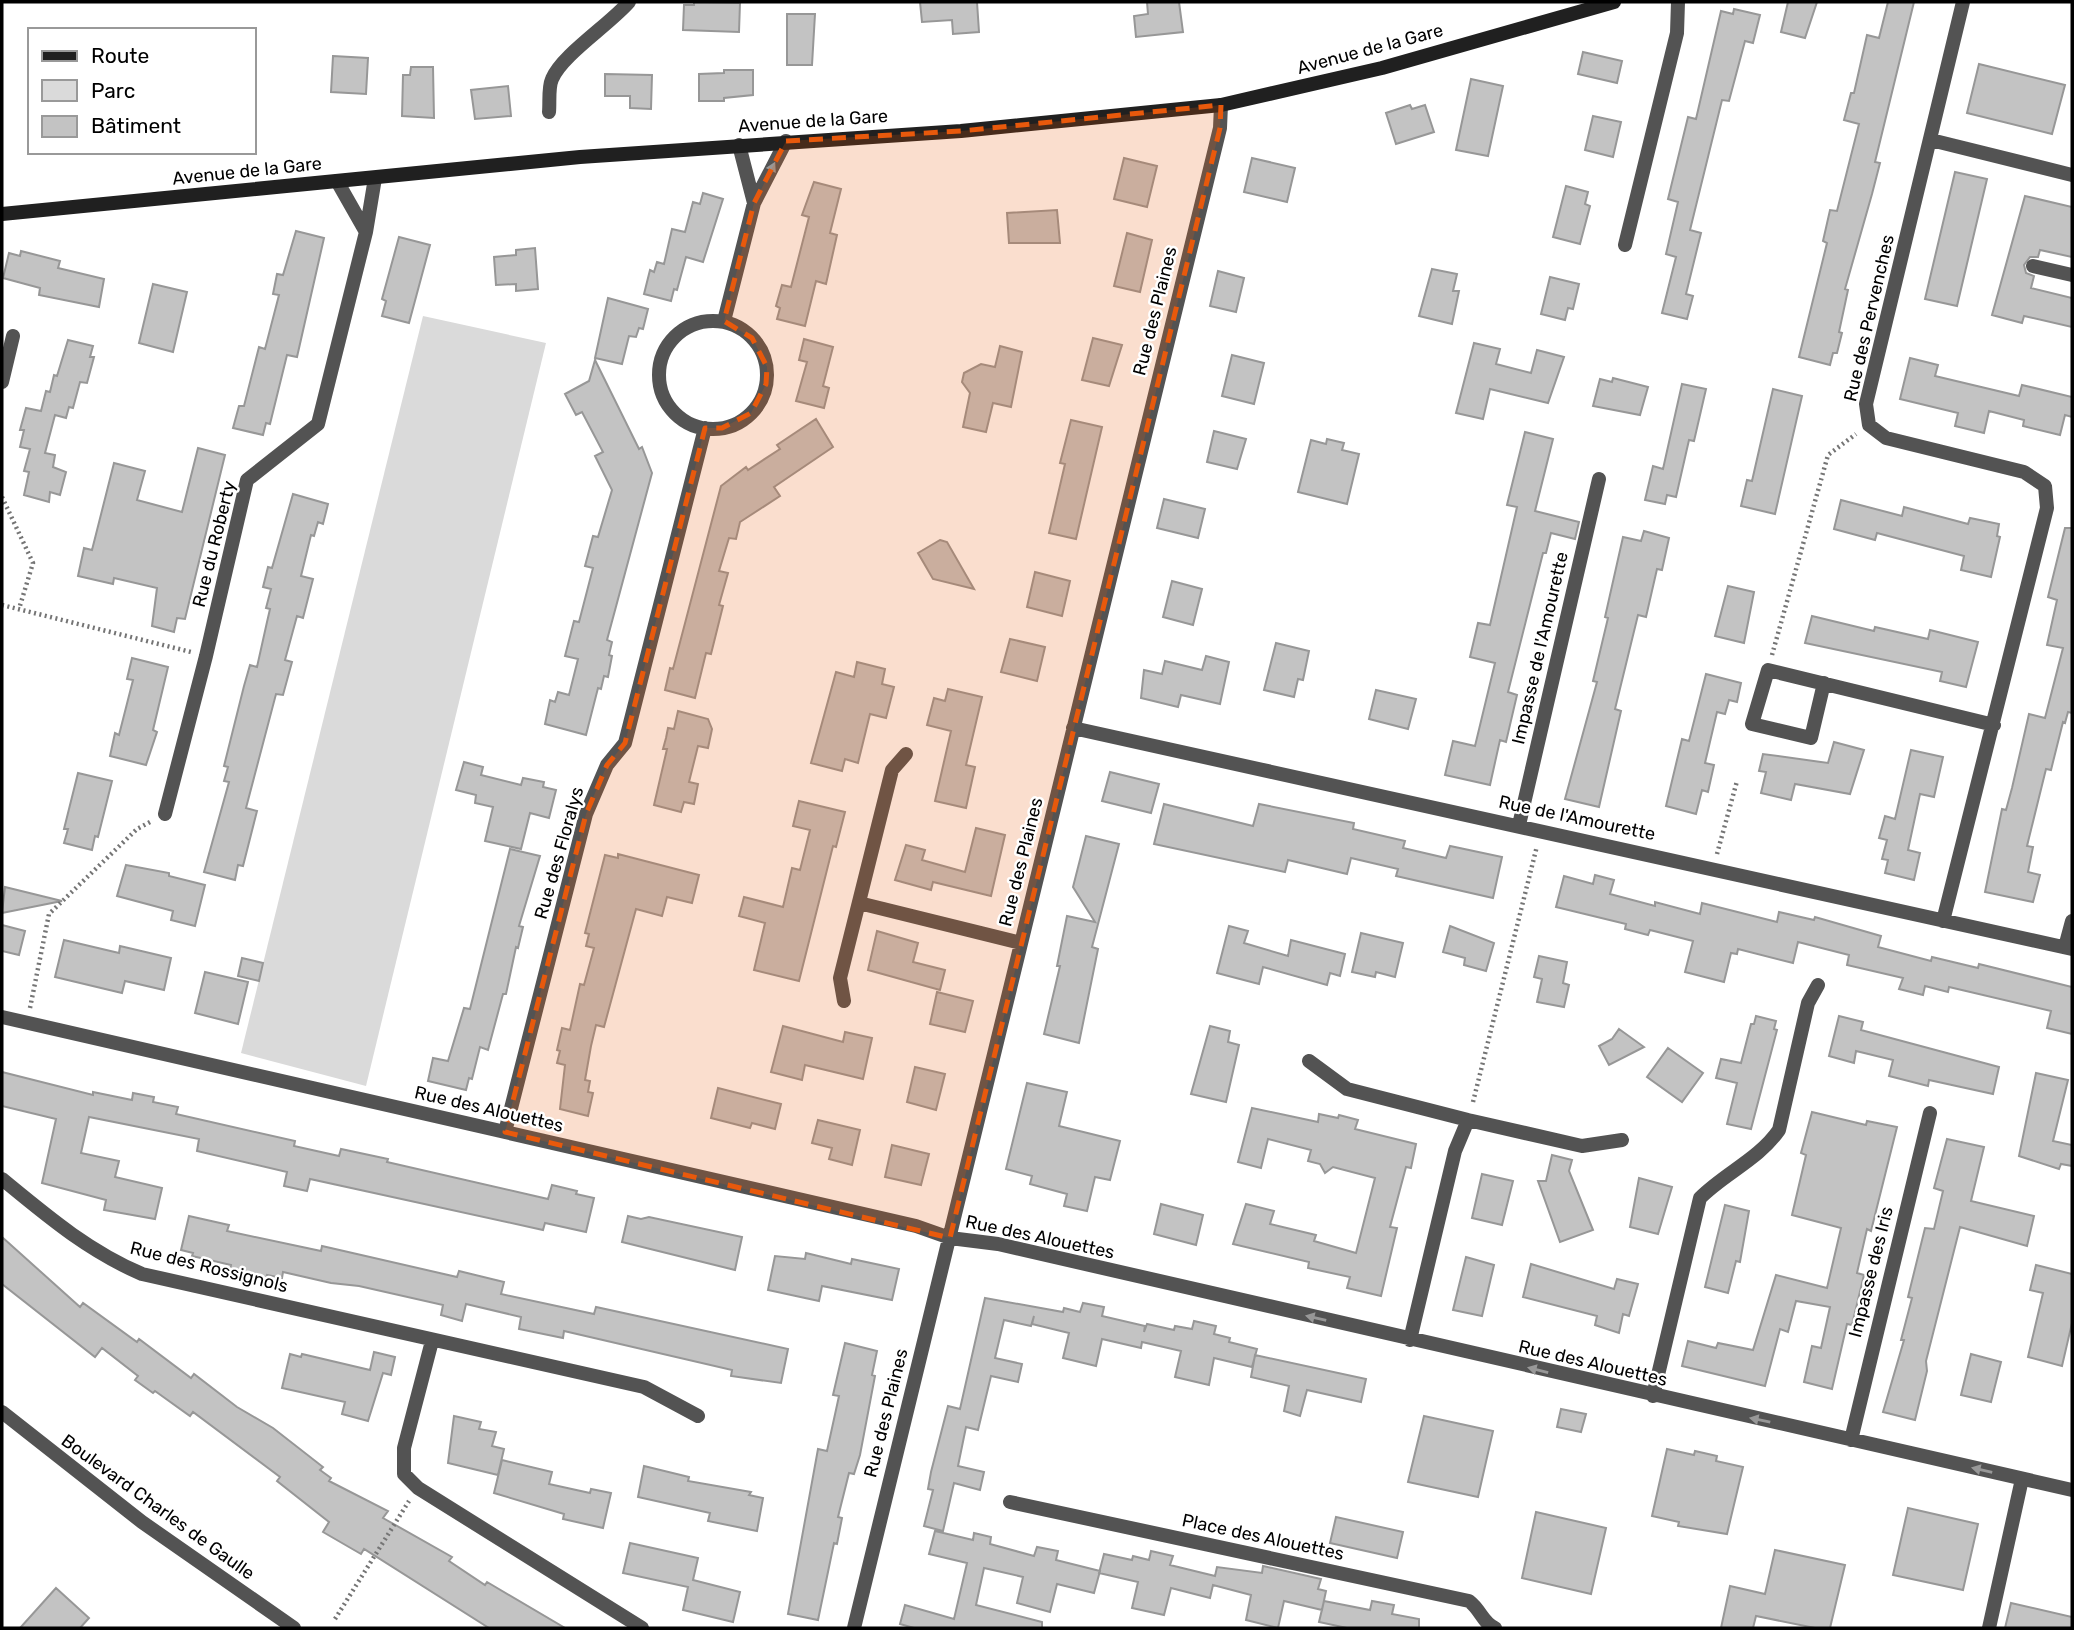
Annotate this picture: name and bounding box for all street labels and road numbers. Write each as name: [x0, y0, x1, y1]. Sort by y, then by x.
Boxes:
street label: Avenue de la Gare: [1295, 19, 1445, 79]
street label: Avenue de la Gare: [737, 105, 889, 137]
street label: Avenue de la Gare: [171, 152, 323, 190]
street label: Rue des Pervenches: [1839, 232, 1899, 404]
street label: Rue des Plaines: [1128, 244, 1182, 378]
street label: Rue du Roberty: [188, 478, 240, 610]
street label: Impasse de l'Amourette: [1507, 550, 1573, 746]
street label: Rue des Floralys: [530, 784, 588, 922]
street label: Rue de l'Amourette: [1497, 791, 1657, 845]
street label: Rue des Plaines: [994, 795, 1048, 929]
street label: Rue des Alouettes: [412, 1081, 566, 1137]
street label: Impasse des Iris: [1844, 1204, 1898, 1340]
street label: Rue des Alouettes: [963, 1210, 1117, 1264]
street label: Rue des Rossignols: [128, 1237, 290, 1297]
street label: Rue des Alouettes: [1516, 1335, 1670, 1391]
street label: Rue des Plaines: [859, 1346, 913, 1480]
street label: Boulevard Charles de Gaulle: [57, 1429, 259, 1585]
street label: Place des Alouettes: [1180, 1509, 1346, 1565]

